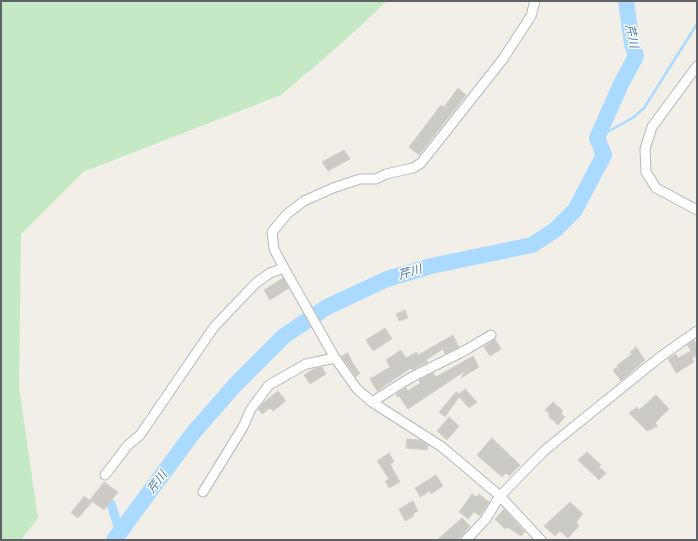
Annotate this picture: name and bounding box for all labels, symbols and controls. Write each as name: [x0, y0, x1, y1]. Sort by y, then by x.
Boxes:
water label: 芹川: [622, 23, 642, 49]
water label: 芹川: [396, 262, 424, 282]
water label: 芹川: [144, 468, 170, 496]

